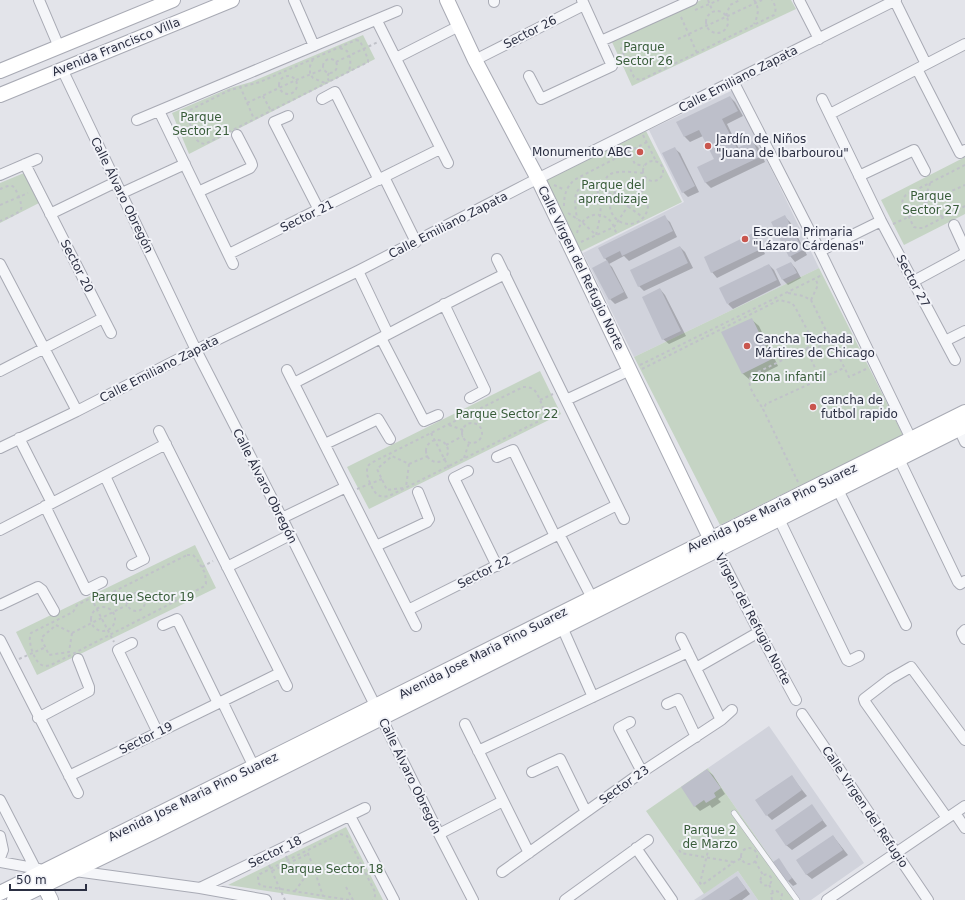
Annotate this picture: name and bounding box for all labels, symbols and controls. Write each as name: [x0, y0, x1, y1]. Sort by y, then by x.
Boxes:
street label: Sector 26: [501, 13, 559, 51]
street label: Avenida Francisco Villa: [50, 15, 182, 79]
park label: Parque Sector 26: [615, 40, 673, 68]
street label: Calle Emiliano Zapata: [676, 43, 800, 115]
park label: Parque Sector 21: [172, 110, 230, 138]
place label: Jardín de Niños "Juana de Ibarbourou": [715, 132, 849, 160]
street label: Calle Álvaro Obregón: [88, 134, 157, 255]
marker: Jardín de Niños "Juana de Ibarbourou": [703, 141, 713, 151]
place label: Monumento ABC: [532, 145, 632, 159]
marker: Monumento ABC: [635, 147, 645, 157]
park label: Parque del aprendizaje: [578, 178, 648, 206]
street label: Calle Virgen del Refugio Norte: [535, 184, 627, 352]
street label: Calle Emiliano Zapata: [386, 189, 510, 261]
park label: Parque Sector 27: [902, 189, 960, 217]
street label: Sector 21: [278, 197, 336, 235]
place label: Escuela Primaria "Lázaro Cárdenas": [753, 225, 864, 253]
marker: Escuela Primaria "Lázaro Cárdenas": [740, 234, 750, 244]
street label: Sector 20: [58, 237, 96, 295]
street label: Sector 27: [893, 252, 933, 310]
place label: Cancha Techada Mártires de Chicago: [755, 332, 875, 360]
street label: Calle Emiliano Zapata: [97, 333, 221, 405]
marker: Cancha Techada Mártires de Chicago: [742, 341, 752, 351]
park label: zona infantil: [752, 370, 826, 384]
place label: cancha de futbol rapido: [821, 393, 898, 421]
marker: cancha de futbol rapido: [808, 402, 818, 412]
park label: Parque Sector 22: [456, 407, 558, 421]
street label: Calle Álvaro Obregón: [230, 426, 301, 546]
street label: Avenida Jose Maria Pino Suarez: [685, 461, 859, 555]
street label: Virgen del Refugio Norte: [712, 551, 794, 687]
street label: Sector 22: [455, 553, 513, 591]
park label: Parque Sector 19: [92, 590, 194, 604]
street label: Avenida Jose Maria Pino Suarez: [396, 604, 570, 702]
street label: Calle Álvaro Obregón: [376, 715, 445, 836]
street label: Sector 19: [117, 719, 175, 757]
street label: Calle Virgen del Refugio: [819, 744, 911, 870]
street label: Avenida Jose Maria Pino Suarez: [106, 750, 280, 844]
street label: Sector 23: [596, 763, 652, 807]
park label: Parque 2 de Marzo: [682, 823, 738, 851]
street label: Sector 18: [246, 833, 304, 871]
park label: Parque Sector 18: [281, 862, 383, 876]
scale bar: [10, 866, 86, 892]
text: 50 m: [16, 873, 47, 887]

